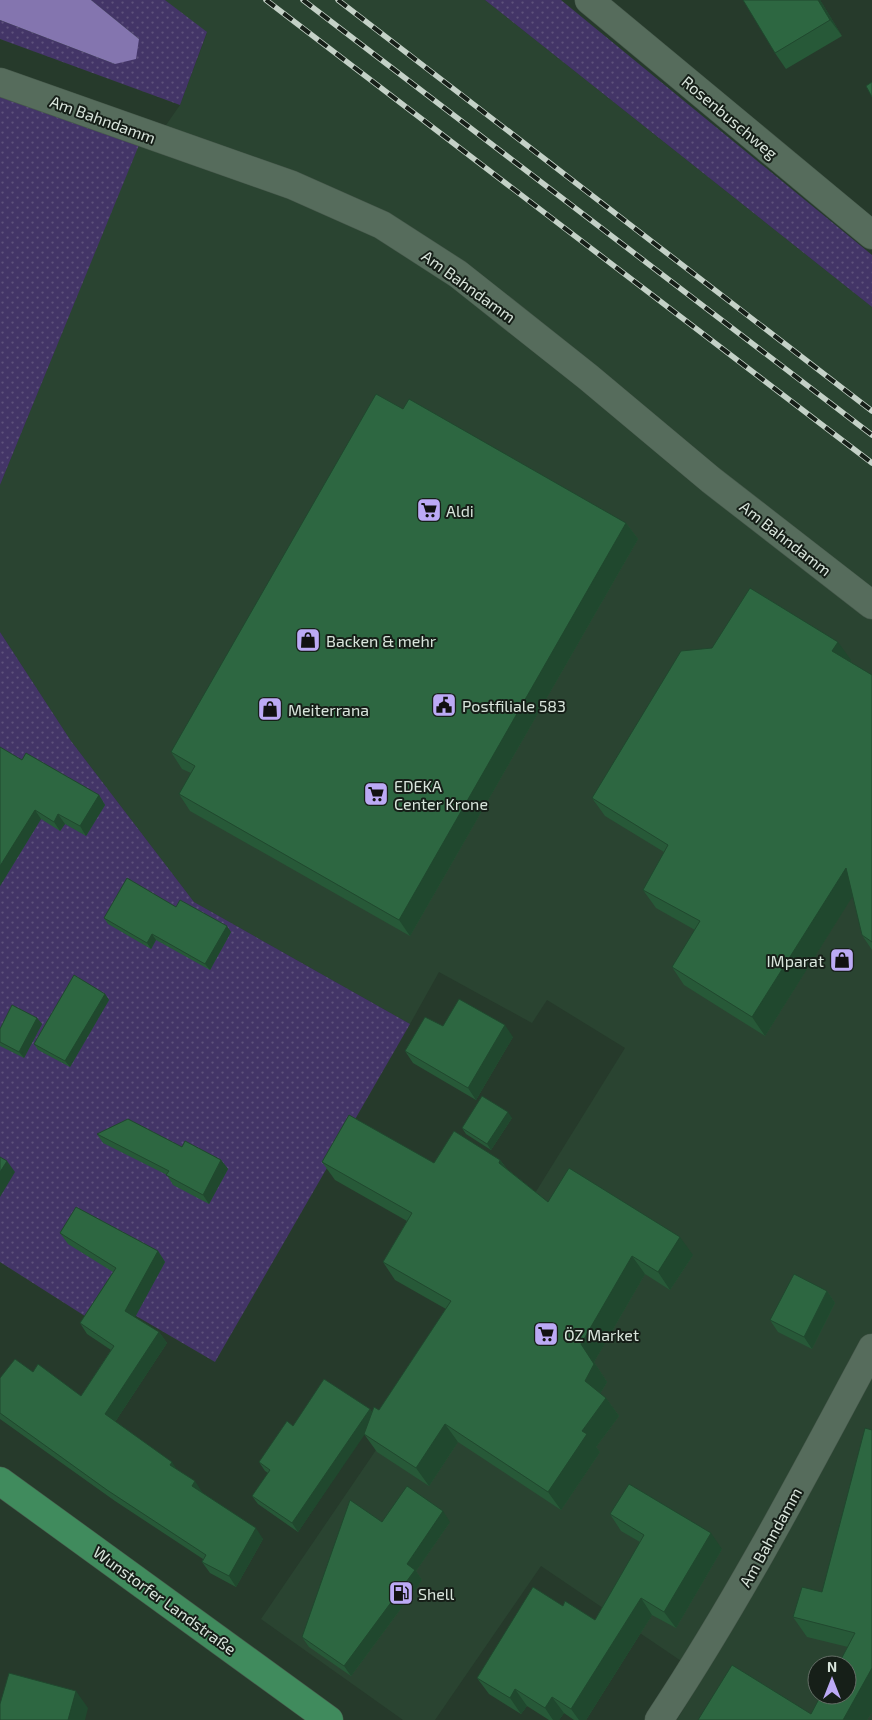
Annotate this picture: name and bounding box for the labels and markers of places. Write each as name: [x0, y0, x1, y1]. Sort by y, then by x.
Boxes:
supermarket icon: Aldi: [416, 497, 442, 523]
place label: Aldi: [446, 501, 474, 520]
shop icon: Backen & mehr: [295, 627, 321, 653]
place label: Backen & mehr: [326, 631, 437, 650]
public building icon: Postfiliale 583: [431, 692, 457, 718]
shop icon: Meiterrana: [257, 696, 283, 722]
place label: Postfiliale 583: [462, 696, 566, 715]
place label: Meiterrana: [288, 700, 369, 719]
place label: EDEKA Center Krone: [394, 776, 488, 813]
supermarket icon: EDEKA Center Krone: [363, 781, 389, 807]
shop icon: IMparat: [829, 947, 855, 973]
place label: IMparat: [766, 951, 824, 970]
supermarket icon: ÖZ Market: [533, 1321, 559, 1347]
place label: ÖZ Market: [564, 1325, 639, 1344]
fuel station icon: Shell: [388, 1580, 414, 1606]
place label: Shell: [418, 1584, 455, 1603]

